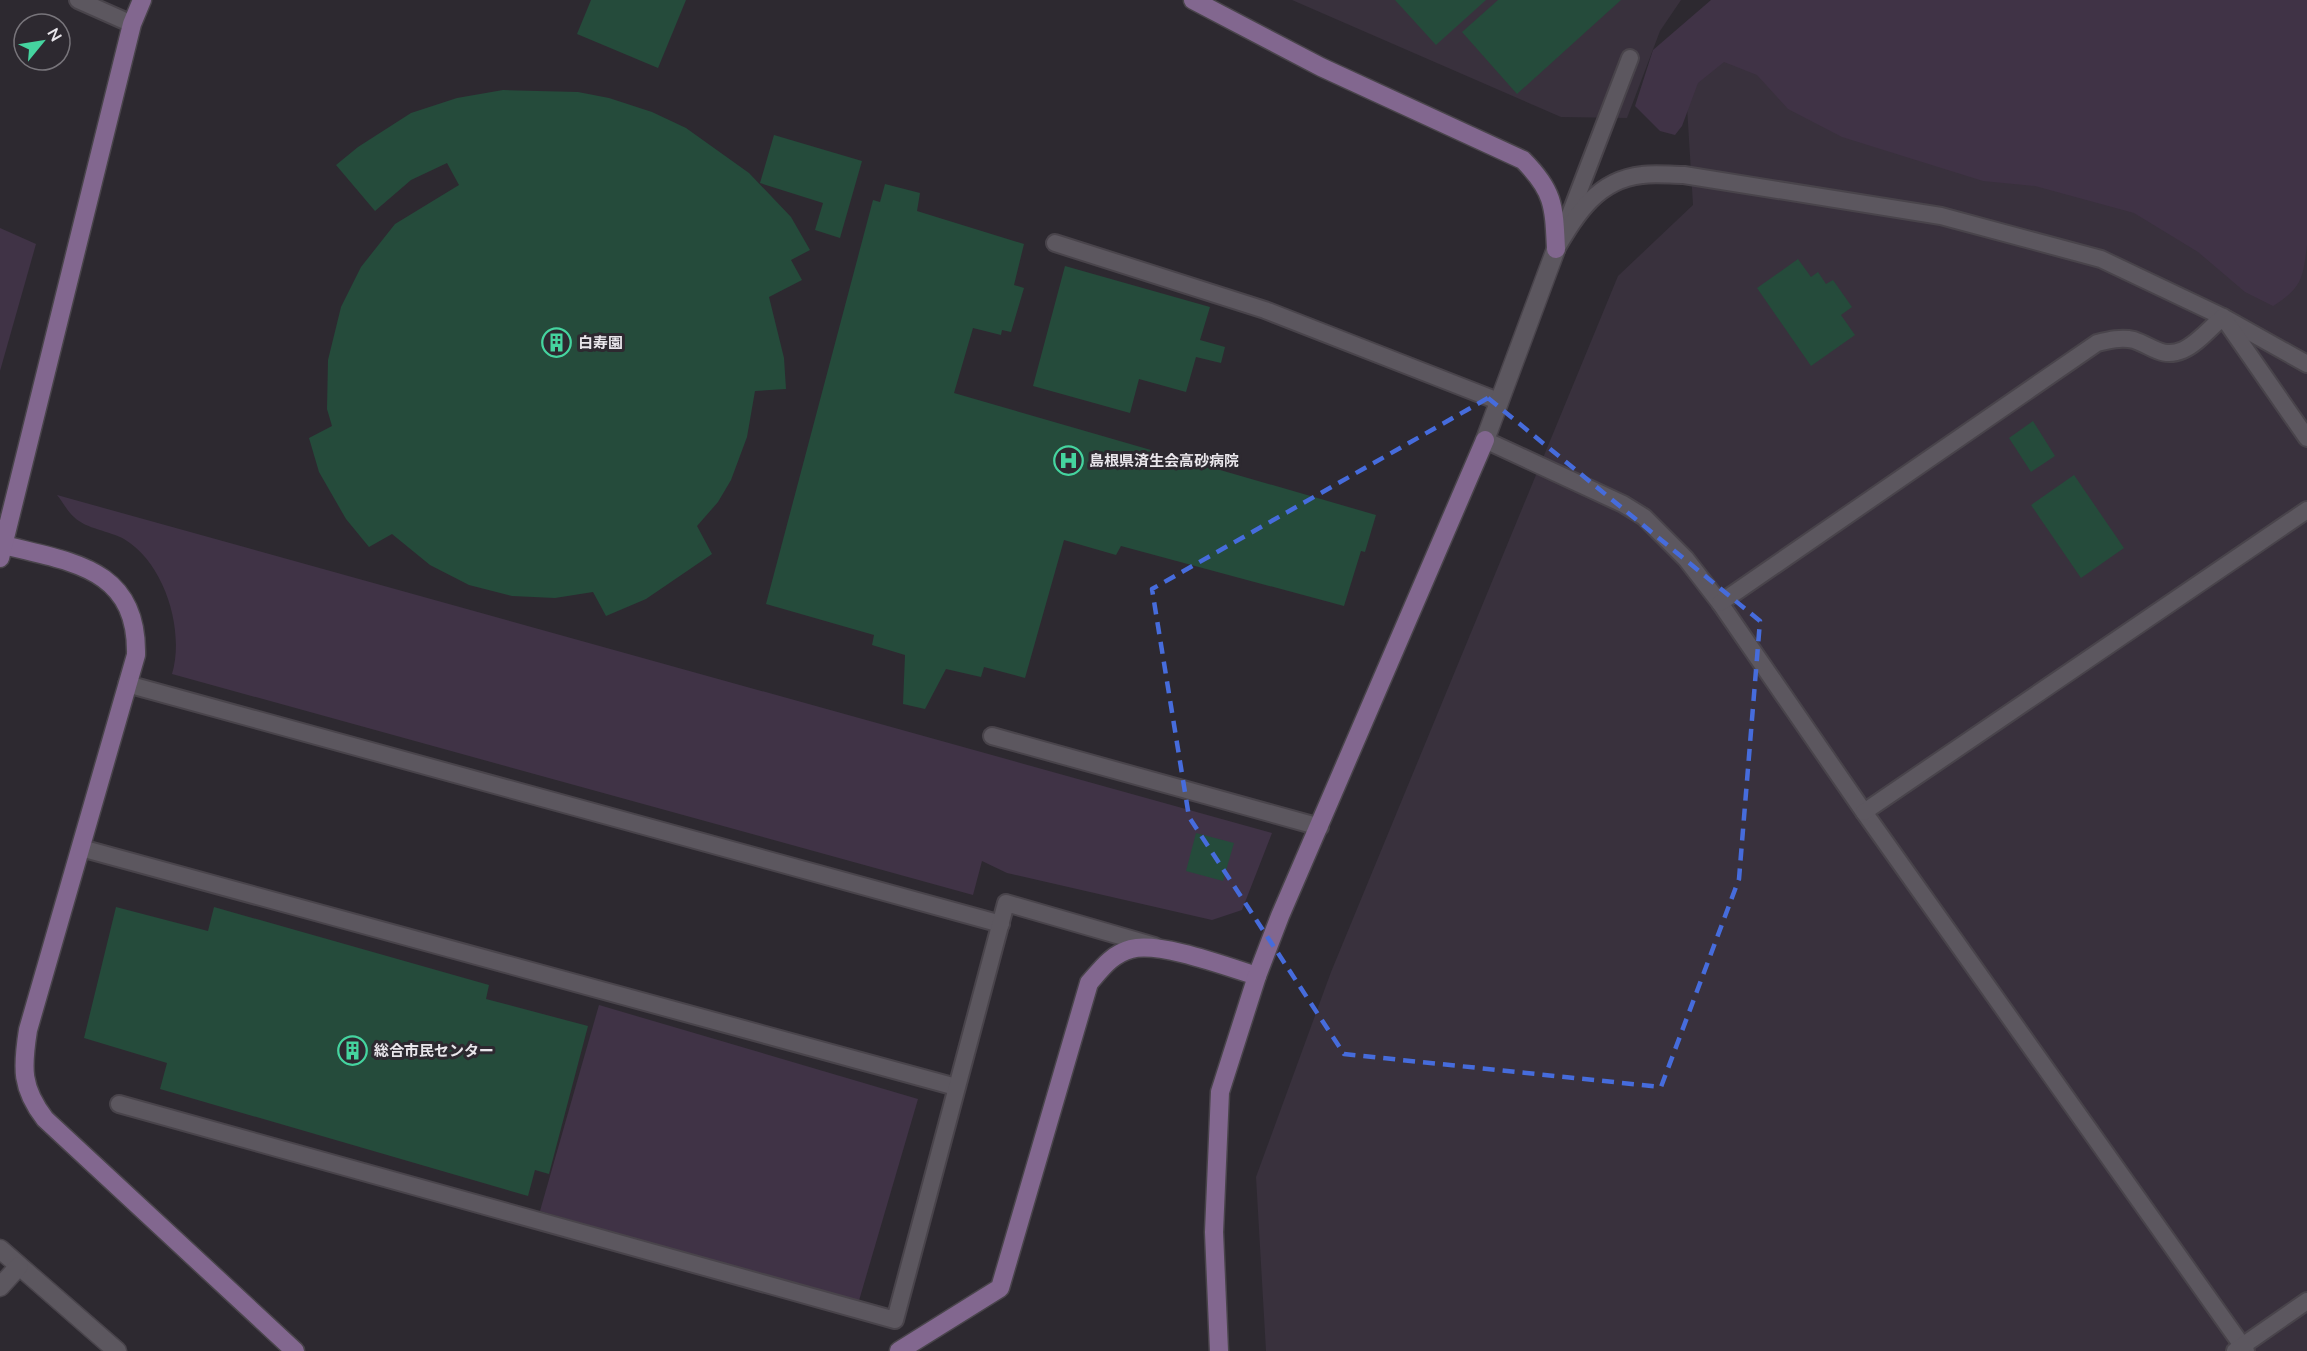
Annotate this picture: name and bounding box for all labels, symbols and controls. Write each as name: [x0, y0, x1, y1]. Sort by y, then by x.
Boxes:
north arrow: [12, 12, 72, 72]
text: N: [43, 24, 67, 45]
building icon: 白寿園: [541, 327, 573, 359]
place label: 白寿園: [578, 333, 623, 352]
hospital icon: 島根県済生会高砂病院: [1052, 445, 1084, 477]
place label: 島根県済生会高砂病院: [1089, 451, 1239, 470]
building icon: 総合市民センター: [337, 1035, 369, 1067]
place label: 総合市民センター: [374, 1041, 494, 1060]

